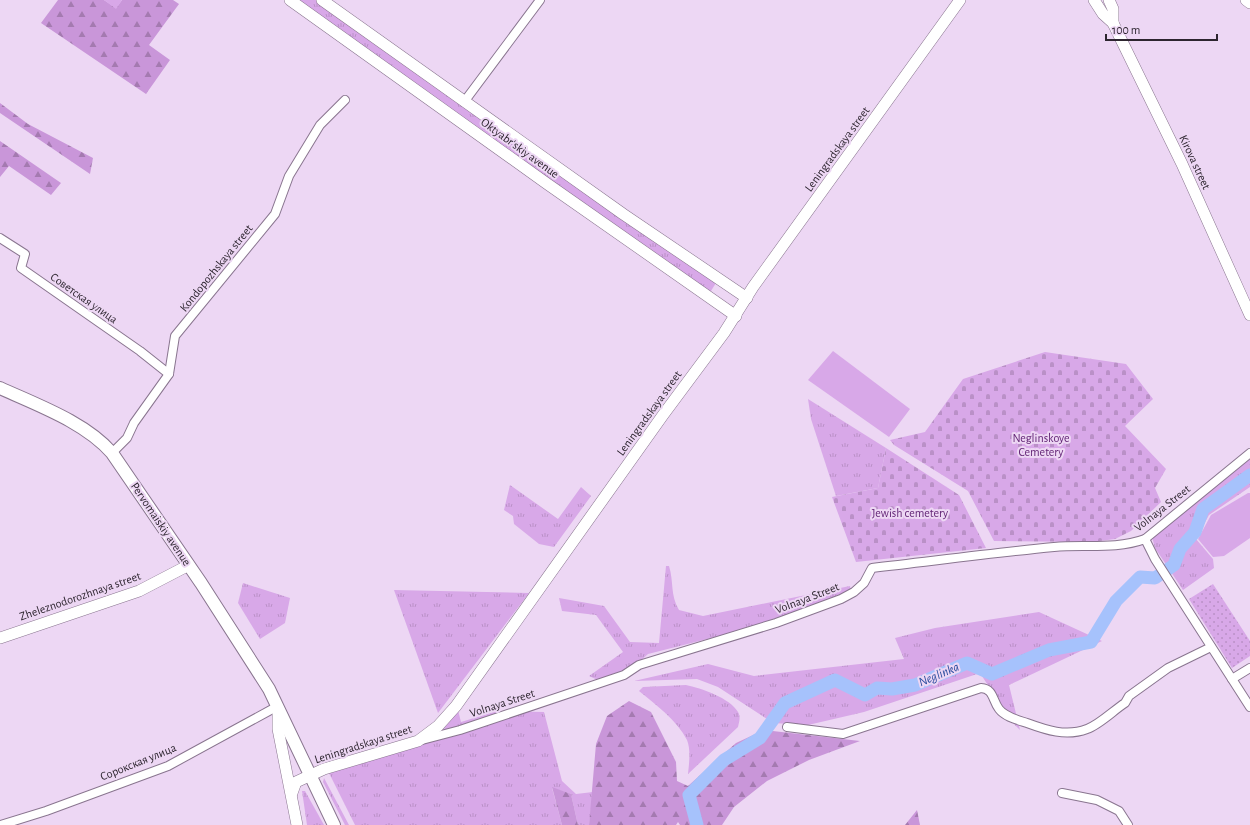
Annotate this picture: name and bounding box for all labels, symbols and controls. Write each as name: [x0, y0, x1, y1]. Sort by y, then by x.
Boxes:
scale bar: [1106, 16, 1217, 42]
text: 100 m: [1112, 24, 1140, 36]
street label: Leningradskaya street: [802, 104, 873, 194]
street label: Oktyabr'skiy avenue: [478, 116, 561, 181]
street label: Kirova street: [1177, 133, 1213, 191]
street label: Kondopozhskaya street: [177, 222, 256, 314]
street label: Советская улица: [48, 270, 120, 327]
street label: Leningradskaya street: [614, 368, 685, 458]
park label: Neglinskoye Cemetery: [1012, 432, 1070, 459]
street label: Pervomaiskiy avenue: [128, 480, 193, 568]
street label: Volnaya Street: [1132, 482, 1193, 534]
park label: Jewish cemetery: [872, 507, 948, 520]
street label: Zheleznodorozhnaya street: [18, 570, 143, 623]
street label: Volnaya Street: [773, 580, 841, 617]
water label: Neglinka: [917, 661, 961, 689]
street label: Volnaya Street: [468, 687, 536, 720]
street label: Leningradskaya street: [313, 723, 414, 766]
street label: Сорокская улица: [98, 741, 179, 784]

